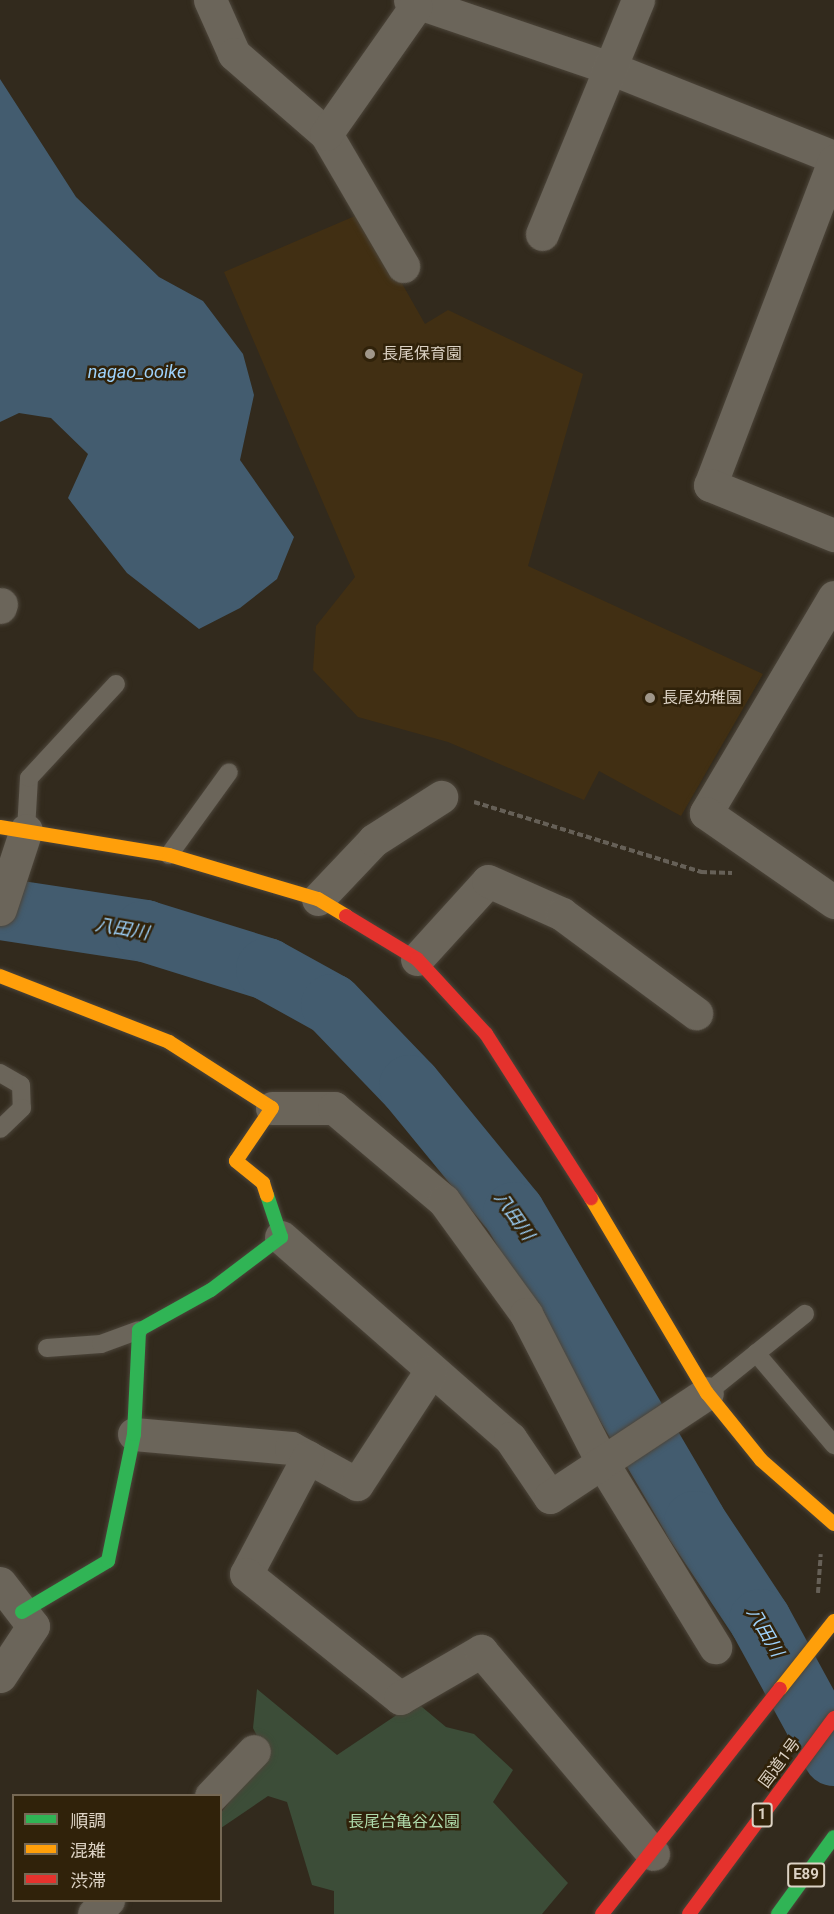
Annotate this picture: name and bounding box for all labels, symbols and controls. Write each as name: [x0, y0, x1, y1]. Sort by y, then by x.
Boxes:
place label: 長尾保育園: [382, 344, 462, 364]
marker: 長尾保育園: [363, 347, 377, 361]
water label: nagao_ooike: [88, 361, 186, 383]
place label: 長尾幼稚園: [662, 688, 742, 708]
marker: 長尾幼稚園: [643, 691, 657, 705]
water label: 八田川: [94, 914, 150, 944]
water label: 八田川: [490, 1188, 538, 1244]
water label: 八田川: [742, 1603, 788, 1661]
street label: 国道1号: [755, 1734, 805, 1792]
legend: [12, 1794, 222, 1902]
road number: 1: [752, 1803, 772, 1827]
text: 順調: [70, 1810, 106, 1831]
park label: 長尾台亀谷公園: [348, 1812, 460, 1832]
text: 混雑: [70, 1840, 106, 1861]
road number: E89: [786, 1863, 826, 1887]
text: 渋滞: [70, 1870, 106, 1891]

